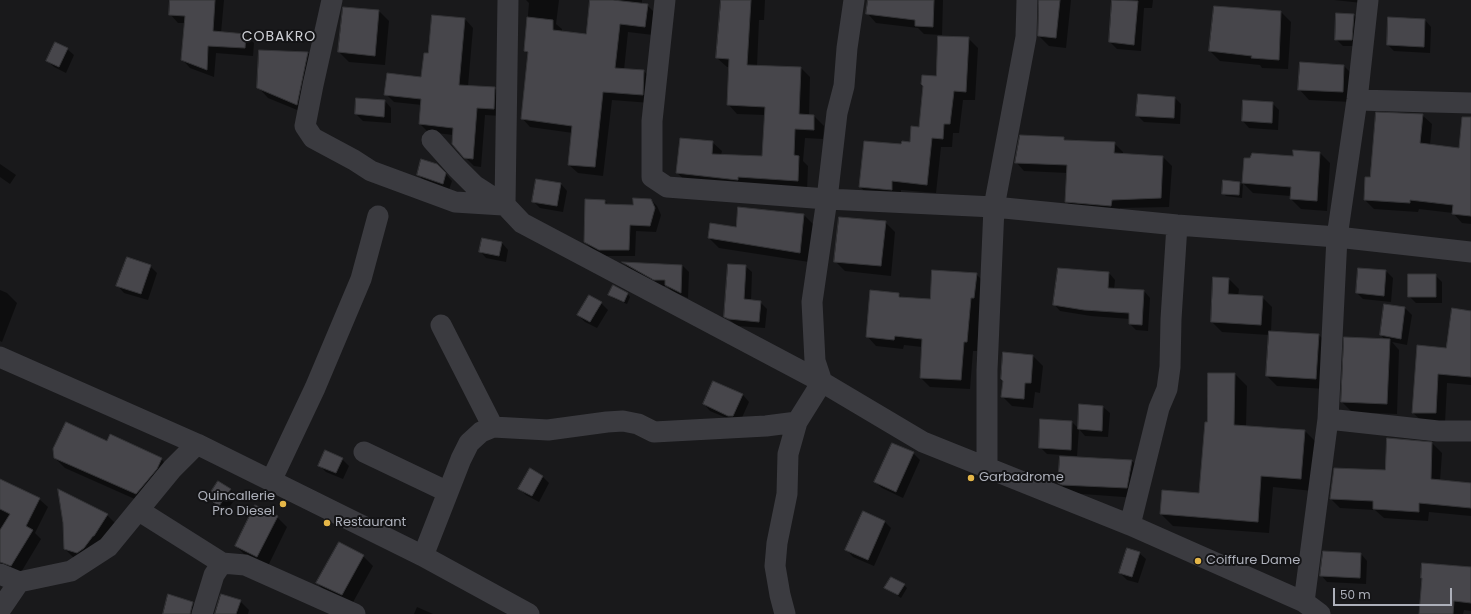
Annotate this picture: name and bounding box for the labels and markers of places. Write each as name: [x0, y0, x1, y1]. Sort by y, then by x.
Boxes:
place label: Garbadrome: [979, 470, 1064, 486]
marker: Garbadrome: [966, 473, 976, 483]
place label: Quincallerie Pro Diesel: [198, 489, 275, 520]
marker: Quincallerie Pro Diesel: [278, 499, 288, 509]
place label: Restaurant: [335, 515, 406, 531]
marker: Restaurant: [322, 518, 332, 528]
place label: Coiffure Dame: [1206, 553, 1300, 569]
marker: Coiffure Dame: [1193, 556, 1203, 566]

